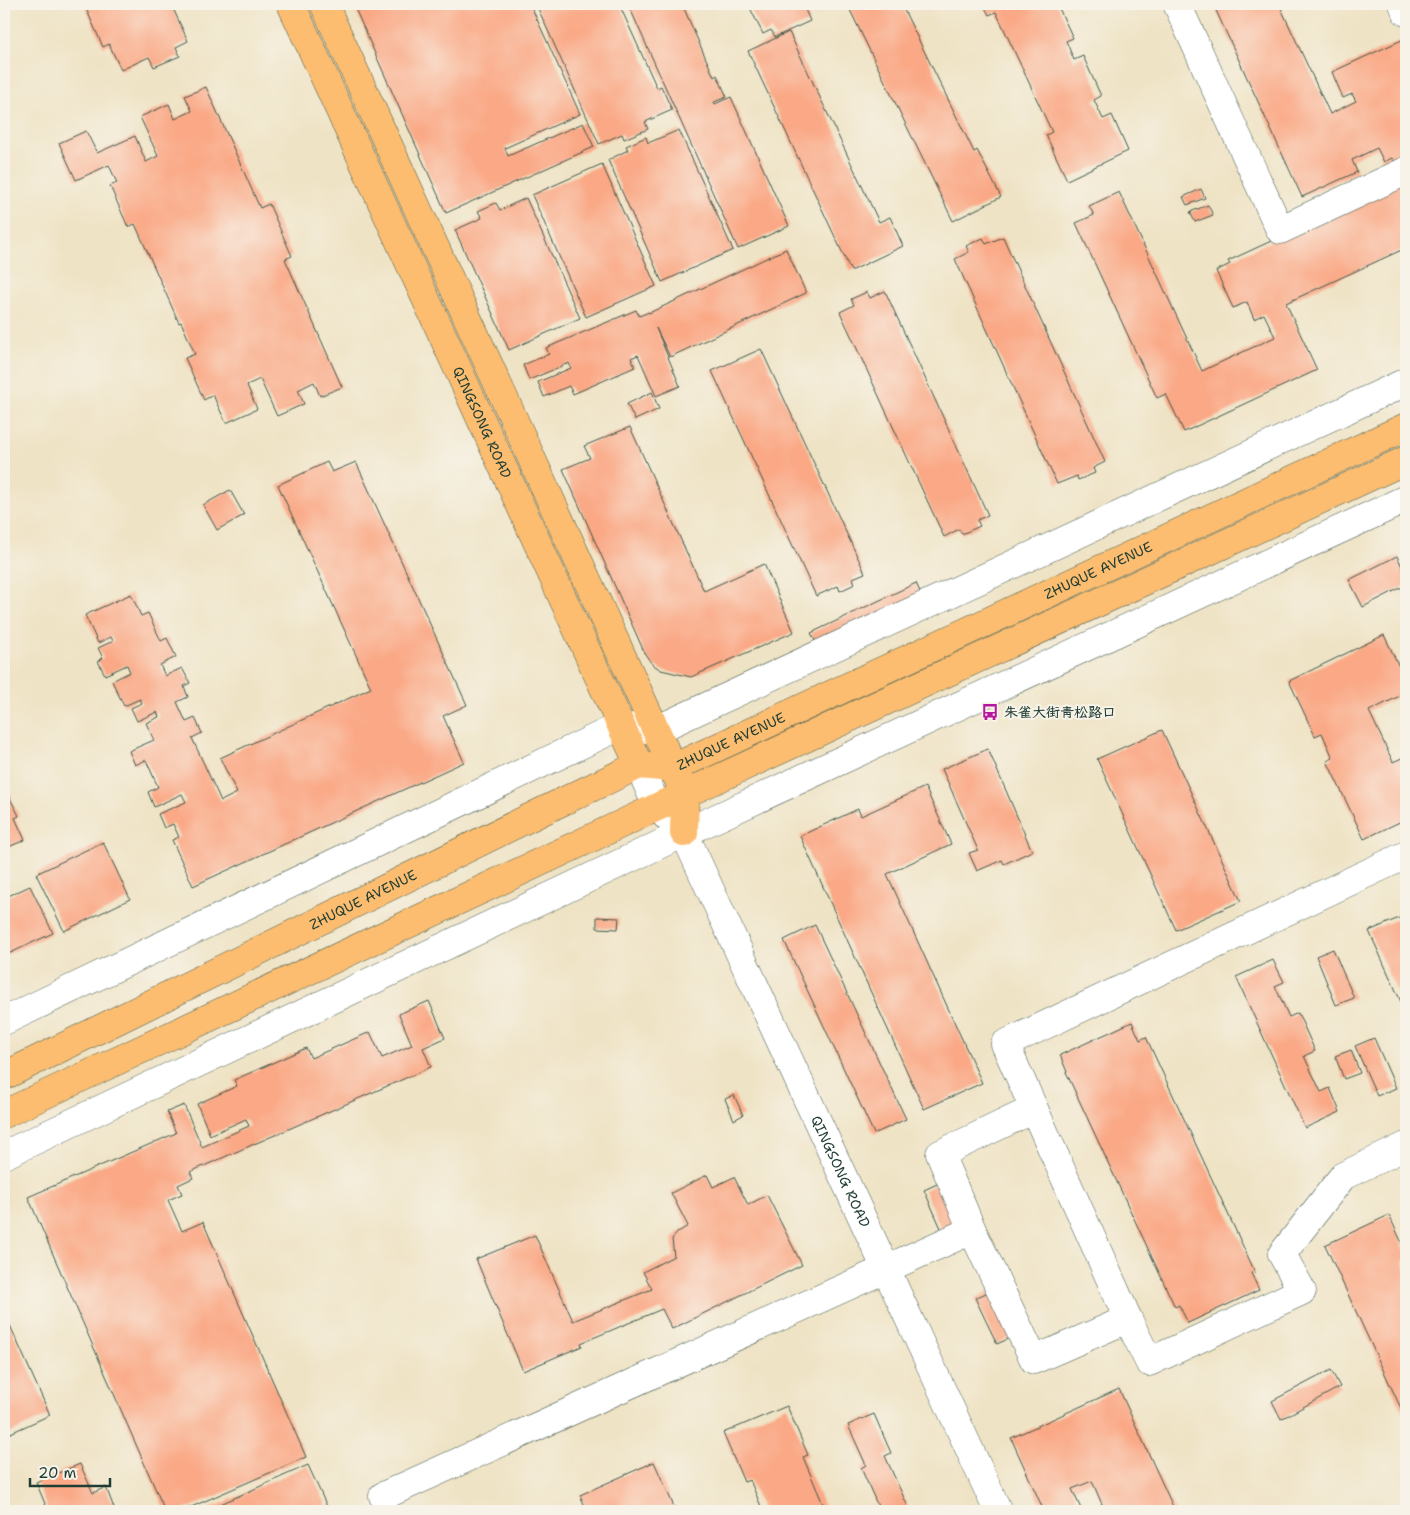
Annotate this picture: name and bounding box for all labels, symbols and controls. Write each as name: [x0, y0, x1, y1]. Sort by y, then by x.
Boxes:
street label: QINGSONG ROAD: [449, 364, 516, 481]
street label: ZHUQUE AVENUE: [1041, 537, 1155, 603]
bus stop icon: 朱雀大街青松路口: [980, 702, 1000, 722]
place label: 朱雀大街青松路口: [1004, 703, 1116, 721]
street label: ZHUQUE AVENUE: [674, 708, 788, 774]
street label: ZHUQUE AVENUE: [306, 865, 420, 934]
street label: QINGSONG ROAD: [807, 1113, 874, 1230]
scale bar: [30, 1455, 110, 1487]
text: 20 m: [38, 1463, 77, 1483]

